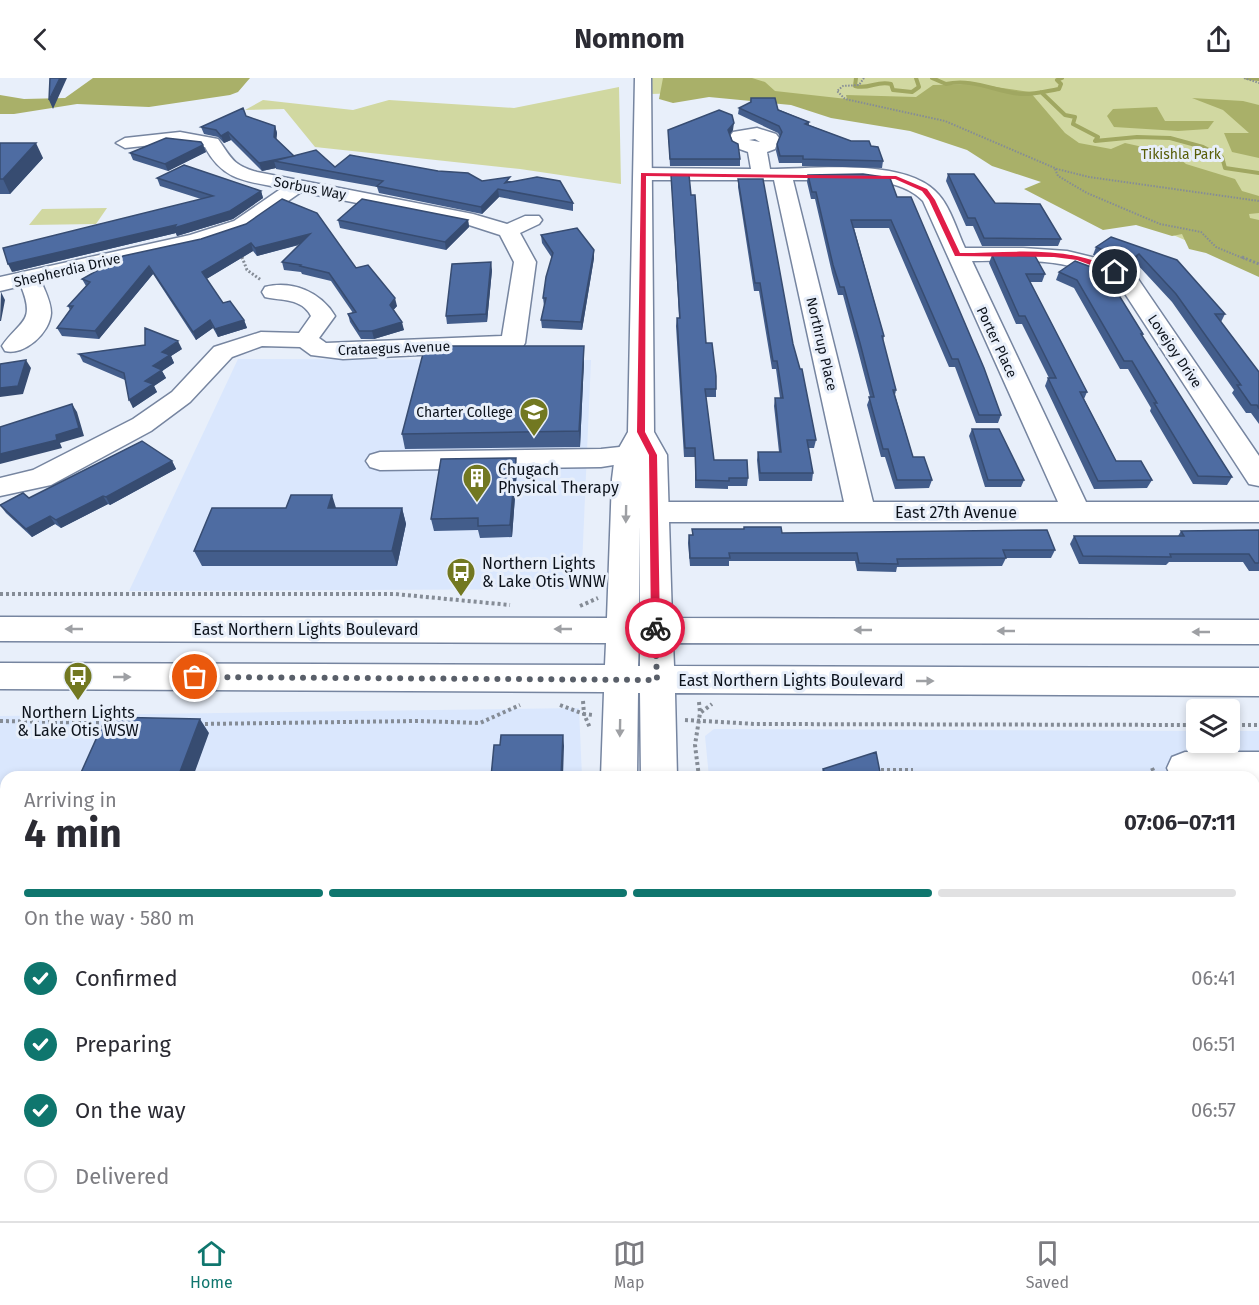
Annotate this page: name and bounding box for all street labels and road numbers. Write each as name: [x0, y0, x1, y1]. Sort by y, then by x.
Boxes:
street label: Sorbus Way: [272, 173, 348, 204]
street label: Shepherdia Drive: [12, 250, 122, 291]
street label: Northrup Place: [802, 296, 841, 393]
street label: Porter Place: [973, 304, 1020, 381]
street label: Lovejoy Drive: [1144, 311, 1205, 391]
street label: Crataegus Avenue: [338, 338, 450, 359]
street label: East 27th Avenue: [895, 503, 1017, 522]
street label: East Northern Lights Boulevard: [193, 620, 419, 639]
street label: East Northern Lights Boulevard: [678, 671, 904, 690]

